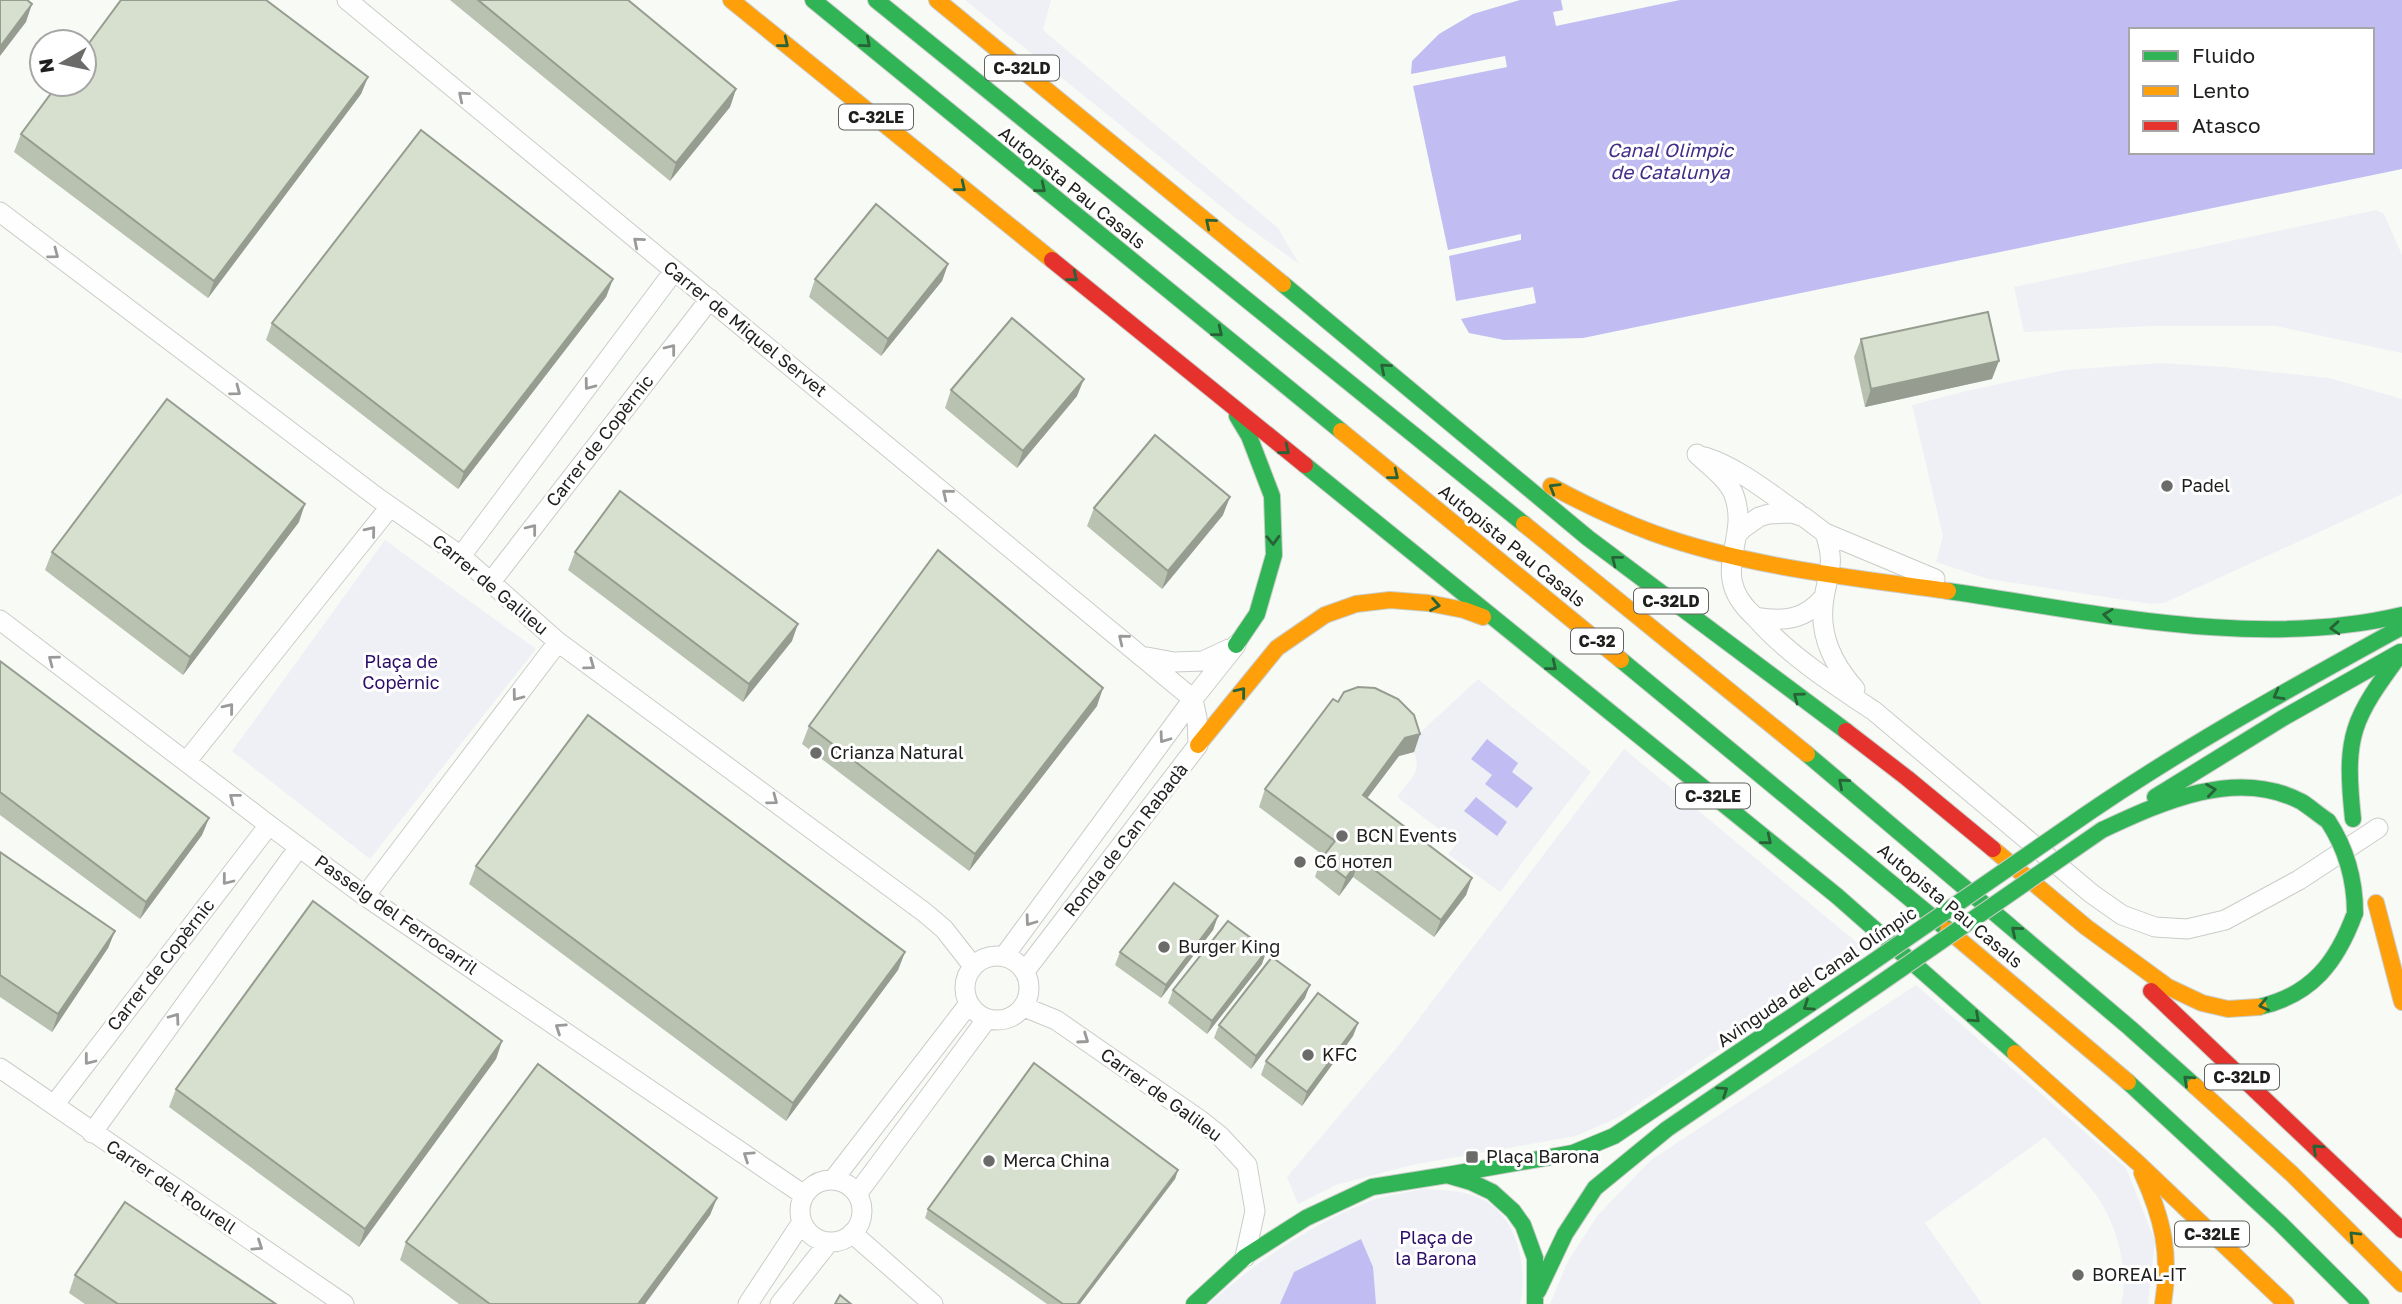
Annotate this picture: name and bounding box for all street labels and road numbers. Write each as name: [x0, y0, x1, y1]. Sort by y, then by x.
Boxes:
road number: C-32LD: [985, 55, 1059, 80]
road number: C-32LE: [839, 105, 913, 130]
street label: Autopista Pau Casals: [995, 121, 1150, 253]
street label: Carrer de Miquel Servet: [659, 255, 832, 401]
street label: Carrer de Copèrnic: [541, 370, 658, 511]
street label: Autopista Pau Casals: [1435, 479, 1590, 611]
street label: Carrer de Galileu: [428, 529, 553, 639]
road number: C-32LD: [1634, 588, 1708, 614]
road number: C-32: [1571, 628, 1623, 654]
street label: Ronda de Can Rabadà: [1059, 758, 1192, 920]
road number: C-32LE: [1676, 783, 1750, 808]
street label: Autopista Pau Casals: [1874, 838, 2028, 972]
street label: Passeig del Ferrocarril: [311, 850, 482, 979]
street label: Carrer de Copèrnic: [102, 894, 219, 1035]
street label: Avinguda del Canal Olímpic: [1713, 901, 1921, 1051]
street label: Carrer de Galileu: [1097, 1043, 1227, 1146]
road number: C-32LD: [2205, 1064, 2279, 1090]
street label: Carrer del Rourell: [102, 1134, 241, 1238]
road number: C-32LE: [2175, 1222, 2249, 1246]

